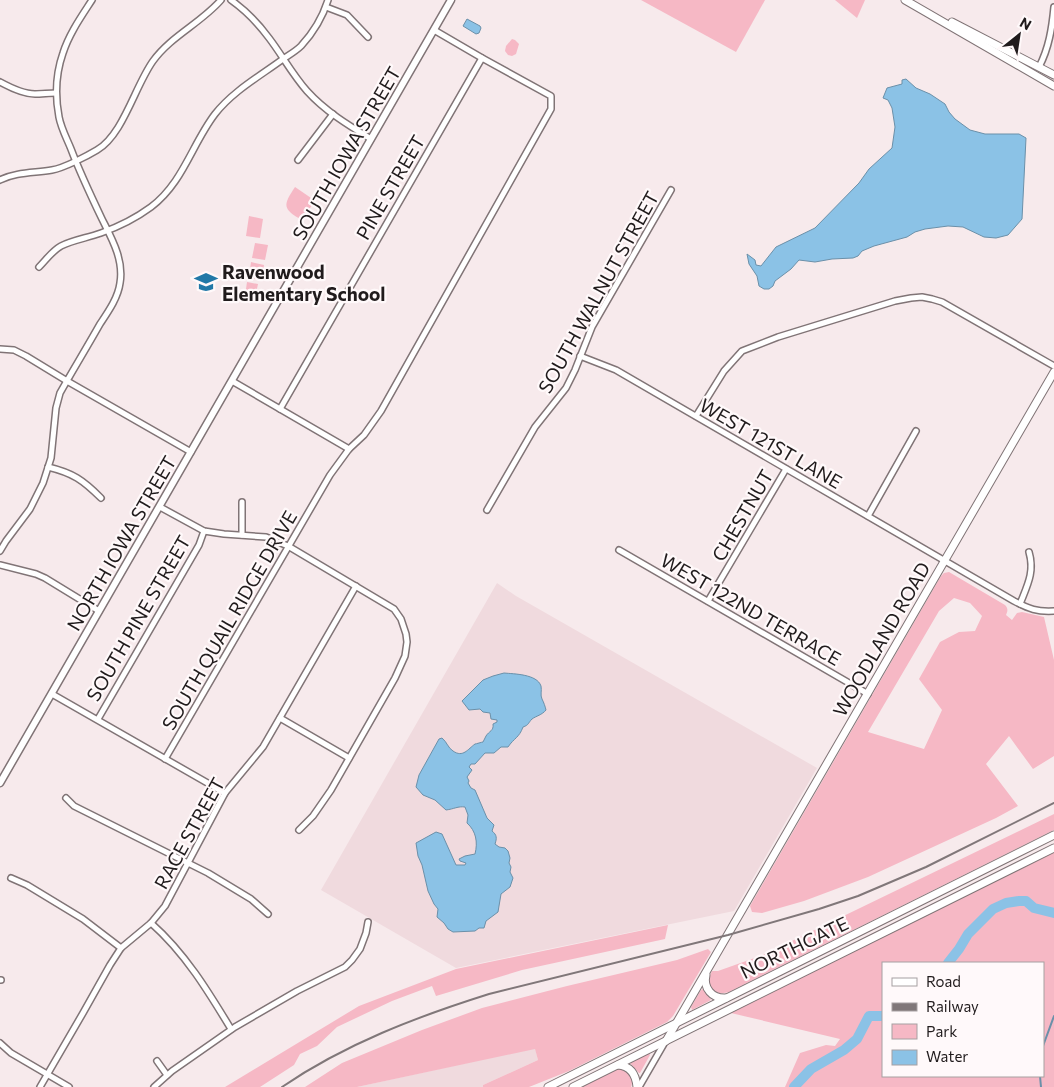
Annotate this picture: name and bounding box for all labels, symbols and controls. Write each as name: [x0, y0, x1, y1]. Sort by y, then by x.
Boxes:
north arrow: [994, 10, 1044, 60]
text: N: [1017, 13, 1035, 33]
street label: SOUTH IOWA STREET: [287, 62, 405, 244]
street label: PINE STREET: [351, 131, 429, 243]
street label: SOUTH WALNUT STREET: [533, 187, 663, 397]
place label: Ravenwood Elementary School: [222, 260, 386, 305]
school or university icon: Ravenwood Elementary School: [193, 269, 219, 295]
street label: WEST 121ST LANE: [696, 393, 846, 493]
street label: NORTH IOWA STREET: [62, 452, 180, 634]
street label: CHESTNUT: [707, 465, 777, 565]
street label: SOUTH QUAIL RIDGE DRIVE: [157, 506, 301, 734]
street label: SOUTH PINE STREET: [81, 531, 195, 705]
street label: WEST 122ND TERRACE: [657, 548, 845, 670]
street label: WOODLAND ROAD: [827, 558, 935, 720]
street label: RACE STREET: [149, 773, 229, 893]
street label: NORTHGATE: [736, 911, 852, 983]
legend: [882, 962, 1044, 1077]
text: Road: [926, 972, 961, 990]
text: Railway: [926, 997, 979, 1015]
text: Park: [926, 1022, 957, 1040]
text: Water: [926, 1047, 968, 1065]

